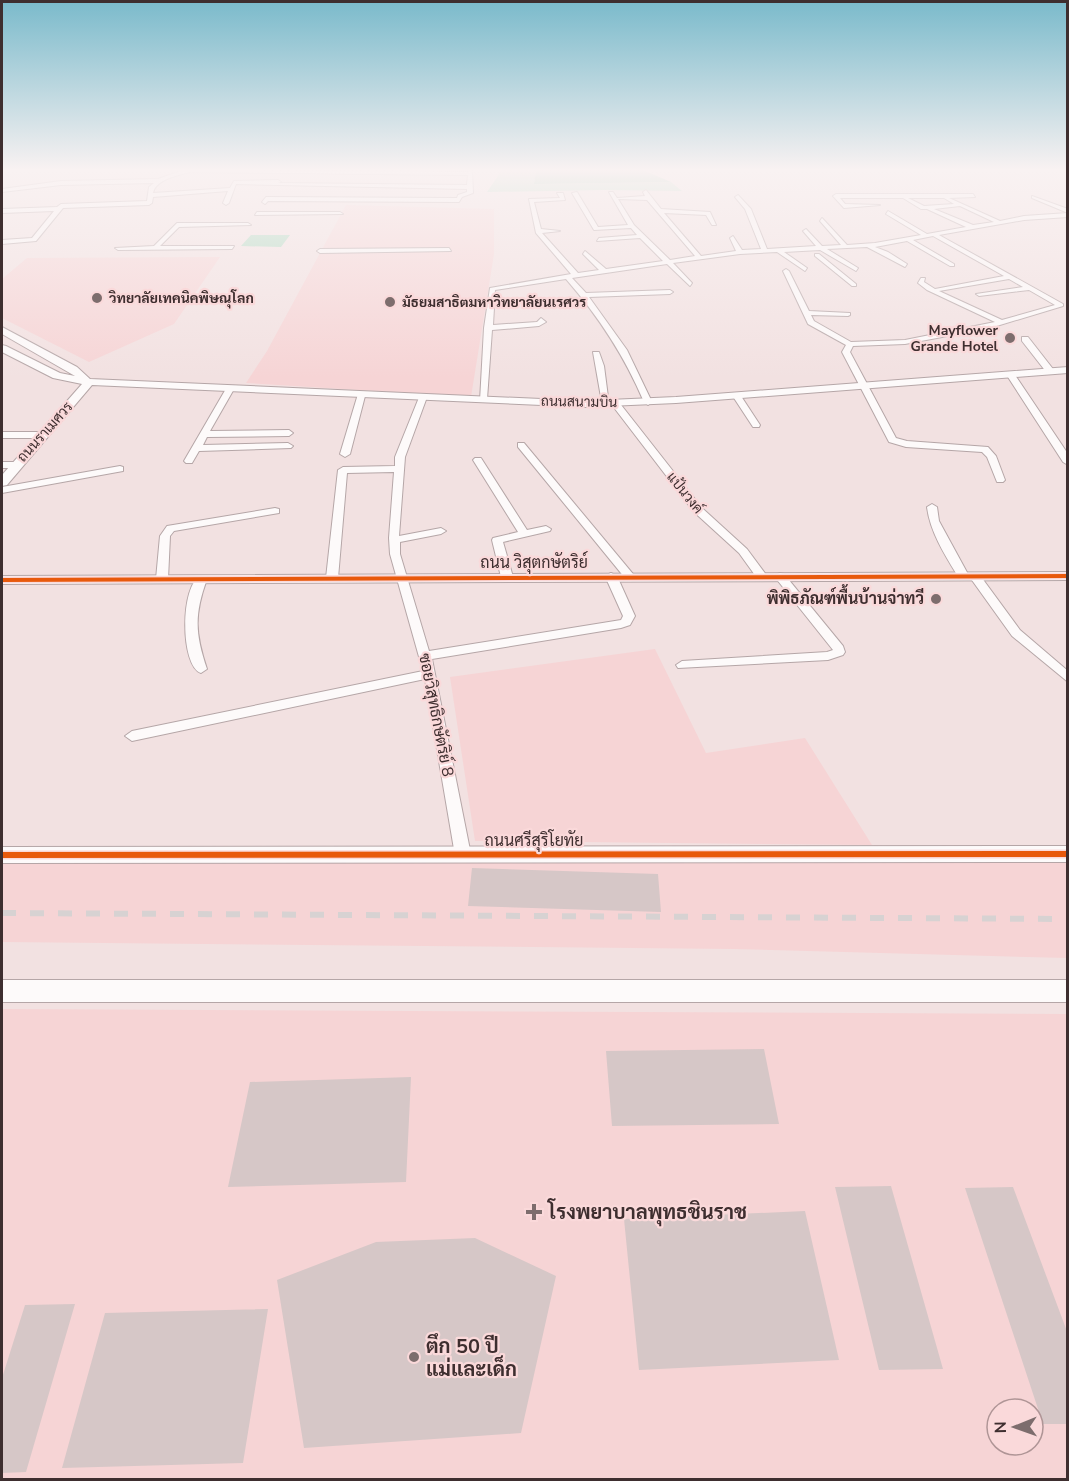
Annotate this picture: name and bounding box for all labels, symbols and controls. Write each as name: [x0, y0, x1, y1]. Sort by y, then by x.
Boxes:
place label: วิทยาลัยเทคนิคพิษณุโลก: [108, 289, 254, 309]
marker: วิทยาลัยเทคนิคพิษณุโลก: [90, 291, 104, 305]
place label: มัธยมสาธิตมหาวิทยาลัยนเรศวร: [402, 293, 586, 312]
marker: มัธยมสาธิตมหาวิทยาลัยนเรศวร: [383, 295, 397, 309]
place label: Mayflower Grande Hotel: [910, 321, 999, 356]
marker: Mayflower Grande Hotel: [1003, 331, 1017, 345]
street label: ถนนสนามบิน: [541, 392, 617, 412]
street label: ถนนราเมศวร: [13, 398, 77, 466]
street label: แป้นวงค์: [662, 468, 708, 518]
street label: ถนน วิสุตกษัตริย์: [480, 550, 588, 574]
place label: พิพิธภัณฑ์พื้นบ้านจ่าทวี: [767, 584, 924, 610]
marker: พิพิธภัณฑ์พื้นบ้านจ่าทวี: [929, 592, 943, 606]
street label: ซอยวิสุทธิกษัตริย์ 8: [413, 651, 461, 779]
street label: ถนนศรีสุริโยทัย: [485, 829, 583, 852]
place label: โรงพยาบาลพุทธชินราช: [547, 1198, 747, 1227]
marker: โรงพยาบาลพุทธชินราช: [525, 1203, 543, 1221]
place label: ตึก 50 ปี แม่และเด็ก: [426, 1333, 517, 1383]
marker: ตึก 50 ปี แม่และเด็ก: [407, 1350, 421, 1364]
north arrow: [985, 1397, 1045, 1457]
text: N: [990, 1421, 1012, 1433]

